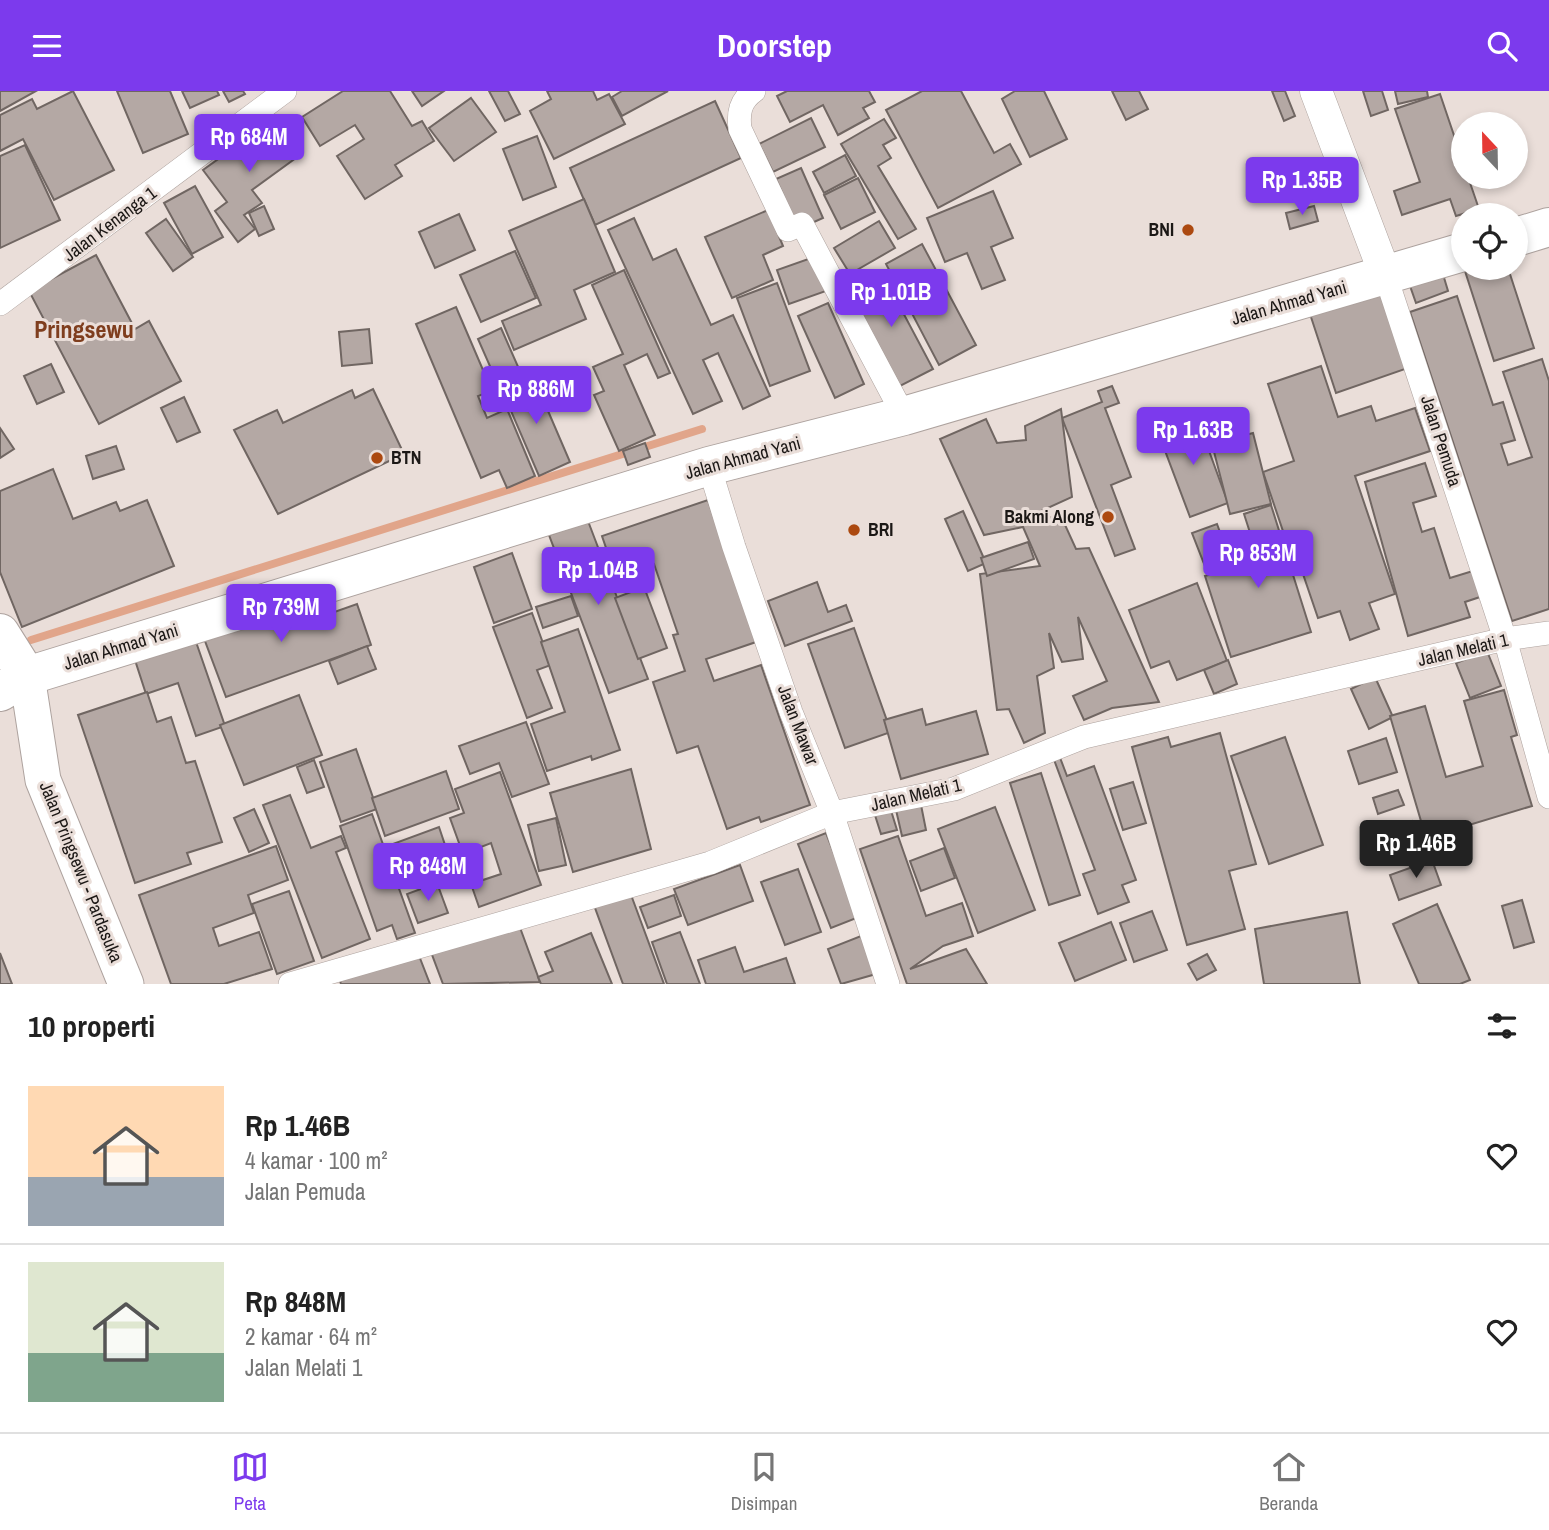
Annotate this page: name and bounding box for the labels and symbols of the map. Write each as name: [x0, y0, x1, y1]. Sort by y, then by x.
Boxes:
north arrow: [1451, 112, 1528, 189]
pin: Rp 684M: [184, 115, 314, 174]
pin: Rp 1.35B: [1230, 157, 1374, 217]
street label: Jalan Kenanga 1: [58, 180, 162, 267]
place label: BNI: [1149, 217, 1174, 242]
marker: BNI: [1180, 222, 1196, 238]
pin: Rp 1.01B: [819, 269, 963, 329]
street label: Jalan Ahmad Yani: [1228, 274, 1349, 331]
district label: Pringsewu: [34, 313, 134, 345]
pin: Rp 886M: [471, 367, 601, 426]
street label: Jalan Pemuda: [1415, 392, 1468, 490]
pin: Rp 1.63B: [1121, 407, 1265, 467]
street label: Jalan Ahmad Yani: [682, 430, 803, 485]
place label: BTN: [391, 445, 421, 470]
marker: BTN: [369, 450, 385, 466]
place label: Bakmi Along: [1004, 504, 1094, 529]
marker: Bakmi Along: [1100, 509, 1116, 525]
place label: BRI: [868, 517, 893, 542]
marker: BRI: [846, 522, 862, 538]
pin: Rp 853M: [1193, 531, 1323, 590]
pin: Rp 1.04B: [526, 547, 670, 607]
pin: Rp 739M: [216, 585, 346, 644]
street label: Jalan Ahmad Yani: [61, 617, 181, 676]
street label: Jalan Melati 1: [1415, 627, 1511, 672]
street label: Jalan Mawar: [772, 681, 825, 768]
street label: Jalan Melati 1: [868, 772, 964, 817]
street label: Jalan Pringsewu - Pardasuka: [34, 778, 129, 966]
pin: Rp 1.46B: [1344, 821, 1488, 880]
pin: Rp 848M: [363, 843, 493, 903]

